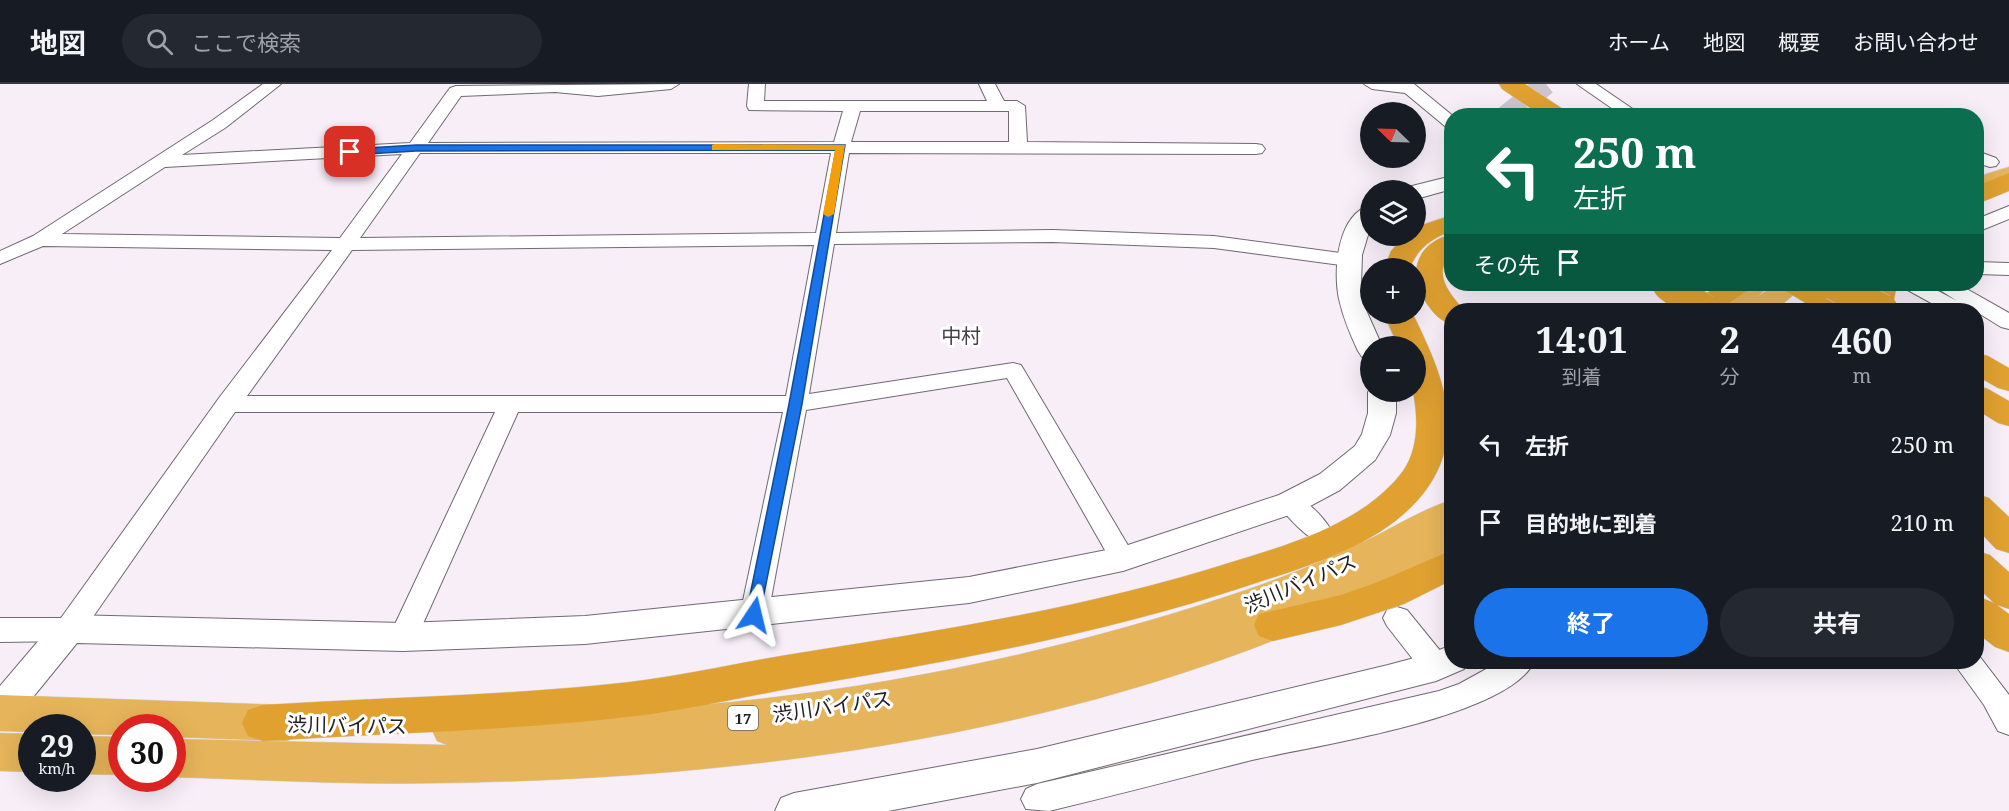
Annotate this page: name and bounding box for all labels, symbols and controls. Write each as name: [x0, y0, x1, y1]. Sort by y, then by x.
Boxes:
search box: [122, 14, 542, 68]
text: 地図: [30, 23, 86, 61]
icon: search: [143, 25, 176, 58]
text: ここで検索: [191, 27, 301, 57]
text: ホーム: [1608, 28, 1670, 56]
text: 地図: [1703, 28, 1745, 56]
text: 概要: [1778, 28, 1820, 56]
text: お問い合わせ: [1853, 28, 1979, 56]
north arrow: [1360, 102, 1426, 168]
map controls: [1360, 102, 1426, 402]
text: 250 m: [1573, 123, 1697, 180]
pin: [324, 126, 375, 177]
icon: left: [1474, 132, 1552, 210]
icon: arrive: [333, 135, 366, 168]
text: 左折: [1573, 179, 1627, 216]
button: layers: [1360, 180, 1426, 246]
icon: arrive: [1552, 246, 1585, 279]
text: その先: [1474, 249, 1540, 279]
button: +: [1360, 258, 1426, 324]
text: 14:01: [1536, 315, 1628, 364]
text: 2: [1719, 315, 1740, 364]
text: 460: [1831, 316, 1892, 365]
district label: 中村: [941, 322, 981, 349]
button: −: [1360, 336, 1426, 402]
text: m: [1852, 362, 1871, 389]
text: 到着: [1562, 363, 1602, 390]
text: 分: [1720, 363, 1740, 390]
icon: left: [1474, 428, 1507, 461]
text: 250 m: [1891, 429, 1954, 459]
text: 左折: [1525, 430, 1569, 460]
icon: arrive: [1474, 506, 1507, 539]
text: 210 m: [1891, 507, 1954, 537]
text: 目的地に到着: [1525, 508, 1657, 538]
street label: 渋川バイパス: [1240, 547, 1360, 619]
position arrow: [722, 583, 786, 647]
button: 終了: [1474, 588, 1708, 657]
button: 共有: [1720, 588, 1954, 657]
street label: 渋川バイパス: [771, 684, 893, 728]
road number: 17: [728, 706, 758, 730]
street label: 渋川バイパス: [287, 710, 407, 740]
speed limit sign: 30: [108, 714, 186, 792]
text: 29: [40, 725, 74, 766]
text: km/h: [39, 758, 75, 778]

